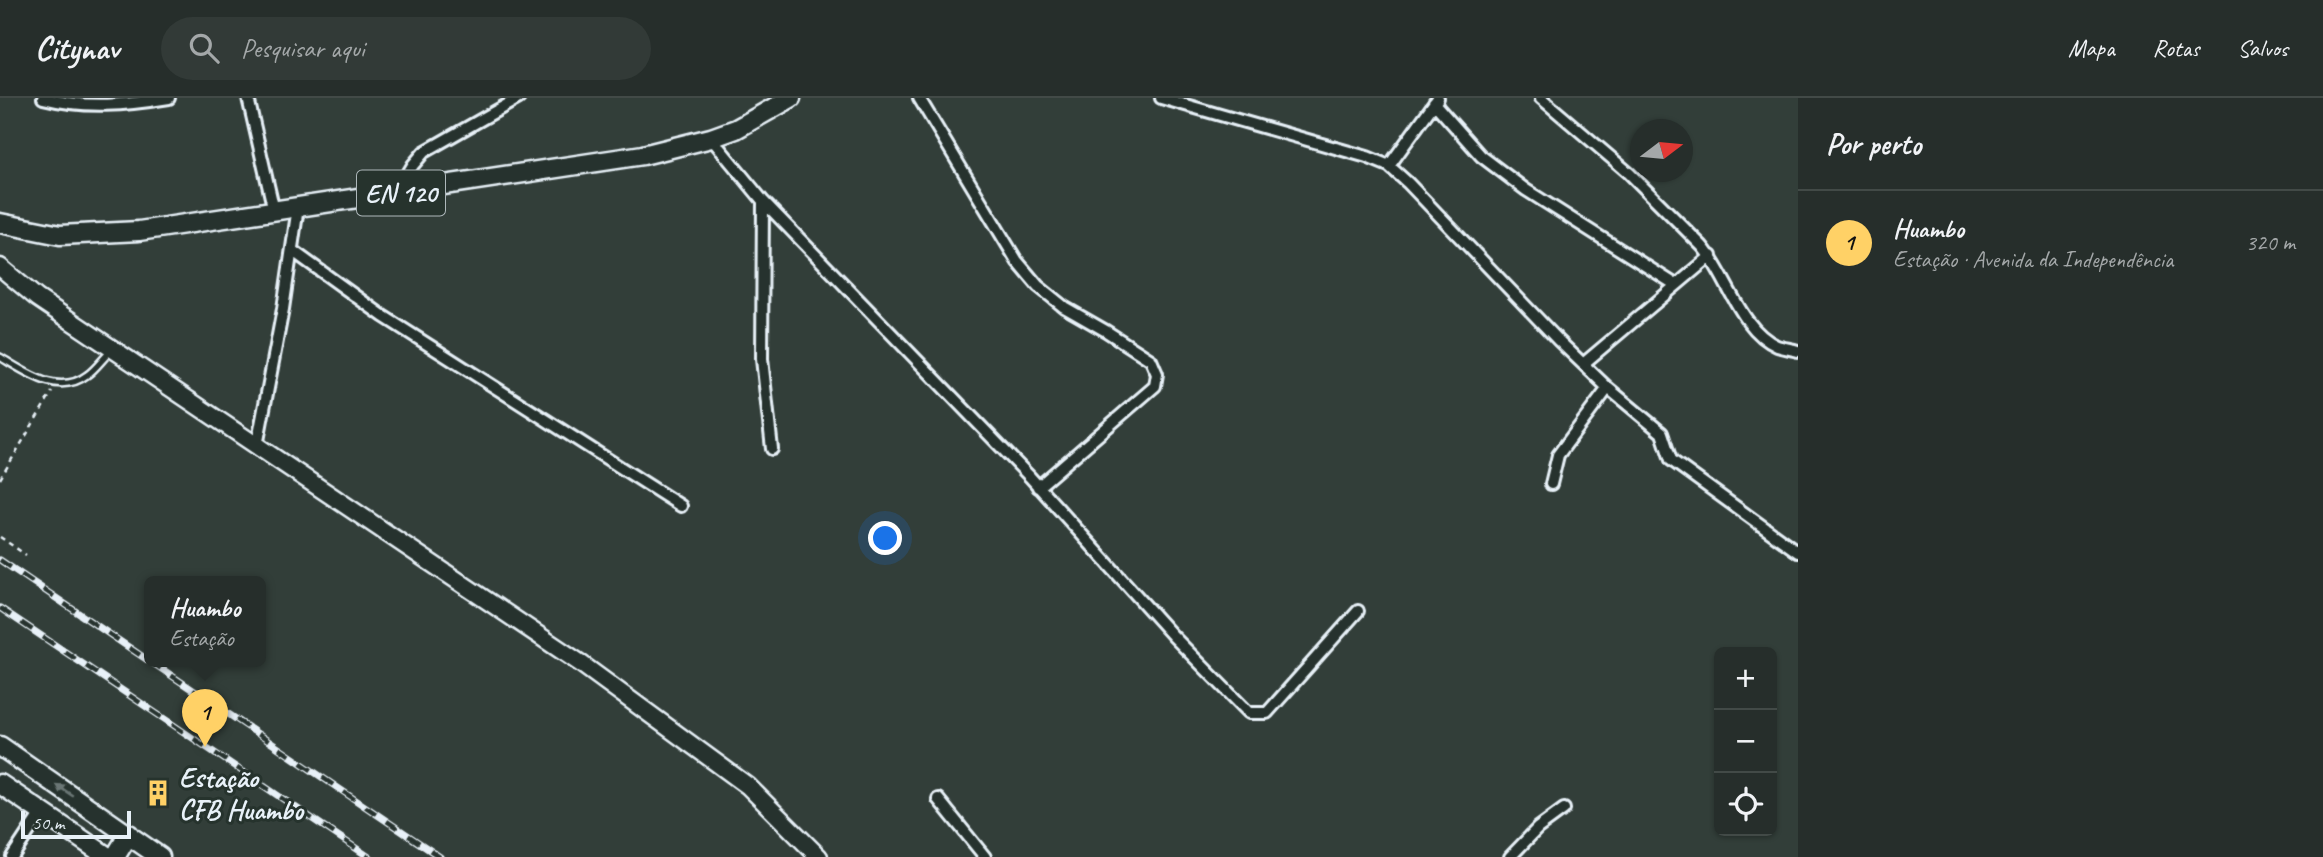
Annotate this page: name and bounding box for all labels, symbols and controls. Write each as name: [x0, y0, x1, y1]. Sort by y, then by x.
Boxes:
search box: [161, 17, 651, 80]
text: Citynav: [35, 27, 119, 69]
icon: search: [185, 29, 223, 67]
text: Pesquisar aqui: [241, 32, 365, 65]
text: Mapa: [2068, 33, 2115, 63]
text: Rotas: [2153, 33, 2199, 63]
text: Salvos: [2237, 33, 2288, 63]
north arrow: [1630, 119, 1693, 182]
text: Por perto: [1826, 125, 1921, 163]
road number: EN 120: [357, 170, 445, 216]
text: Huambo: [1893, 212, 1964, 245]
text: 1: [1844, 228, 1854, 257]
text: 320 m: [2246, 228, 2295, 257]
text: Estação · Avenida da Independência: [1893, 245, 2173, 274]
your location: [868, 521, 902, 555]
popup: [144, 576, 266, 667]
text: Huambo: [170, 591, 240, 624]
text: Estação: [170, 624, 234, 653]
map controls: [1714, 647, 1777, 836]
button: +: [1714, 647, 1777, 710]
pin: 1: [182, 689, 228, 747]
button: −: [1714, 710, 1777, 773]
place label: Estação CFB Huambo: [179, 760, 305, 827]
button: locate: [1714, 773, 1777, 836]
building icon: Estação CFB Huambo: [143, 778, 173, 808]
one-way arrow: [55, 783, 73, 797]
scale bar: [21, 808, 131, 840]
text: 50 m: [32, 811, 64, 835]

